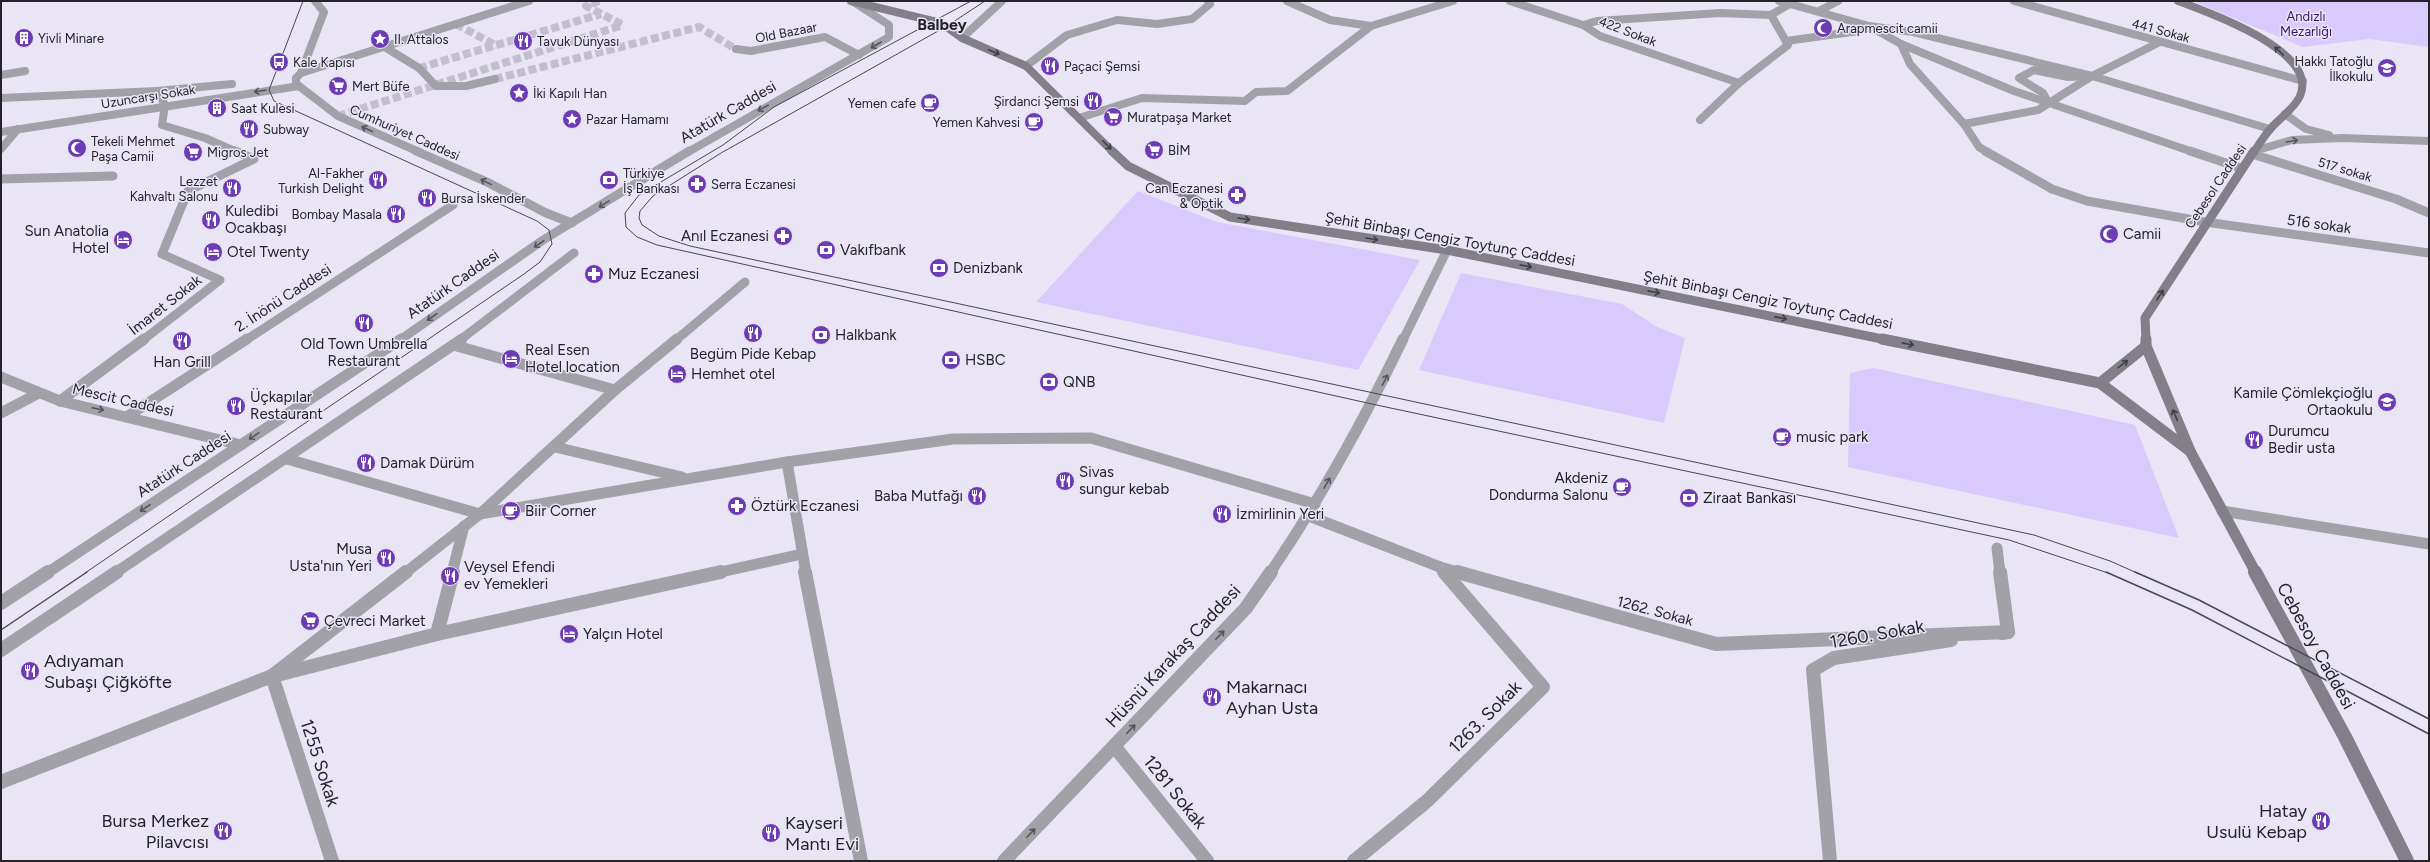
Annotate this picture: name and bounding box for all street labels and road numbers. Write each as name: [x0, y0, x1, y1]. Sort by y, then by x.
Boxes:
street label: 422 Sokak: [1597, 14, 1659, 50]
street label: 441 Sokak: [2130, 16, 2192, 46]
street label: Old Bazaar: [754, 19, 819, 46]
street label: Atatürk Caddesi: [677, 77, 779, 147]
street label: Uzuncarşı Sokak: [100, 82, 197, 111]
street label: Cumhuriyet Caddesi: [347, 101, 462, 163]
street label: Cebesol Caddesi: [2182, 141, 2249, 231]
street label: 517 sokak: [2316, 154, 2374, 185]
street label: Şehit Binbaşı Cengiz Toytunç Caddesi: [1323, 208, 1577, 270]
street label: 516 sokak: [2286, 211, 2353, 238]
street label: Atatürk Caddesi: [404, 246, 502, 322]
street label: 2. İnönü Caddesi: [231, 260, 335, 336]
street label: Şehit Binbaşı Cengiz Toytunç Caddesi: [1642, 267, 1894, 333]
street label: İmaret Sokak: [125, 271, 205, 339]
street label: Mescit Caddesi: [71, 380, 175, 420]
street label: Atatürk Caddesi: [134, 427, 234, 501]
street label: Cebesoy Caddesi: [2272, 579, 2360, 713]
street label: Hüsnü Karakaş Caddesi: [1101, 580, 1245, 732]
street label: 1262. Sokak: [1615, 592, 1696, 630]
street label: 1260. Sokak: [1828, 615, 1926, 653]
street label: 1263. Sokak: [1444, 676, 1526, 758]
street label: 1255 Sokak: [296, 717, 345, 810]
street label: 1281 Sokak: [1139, 751, 1212, 833]

